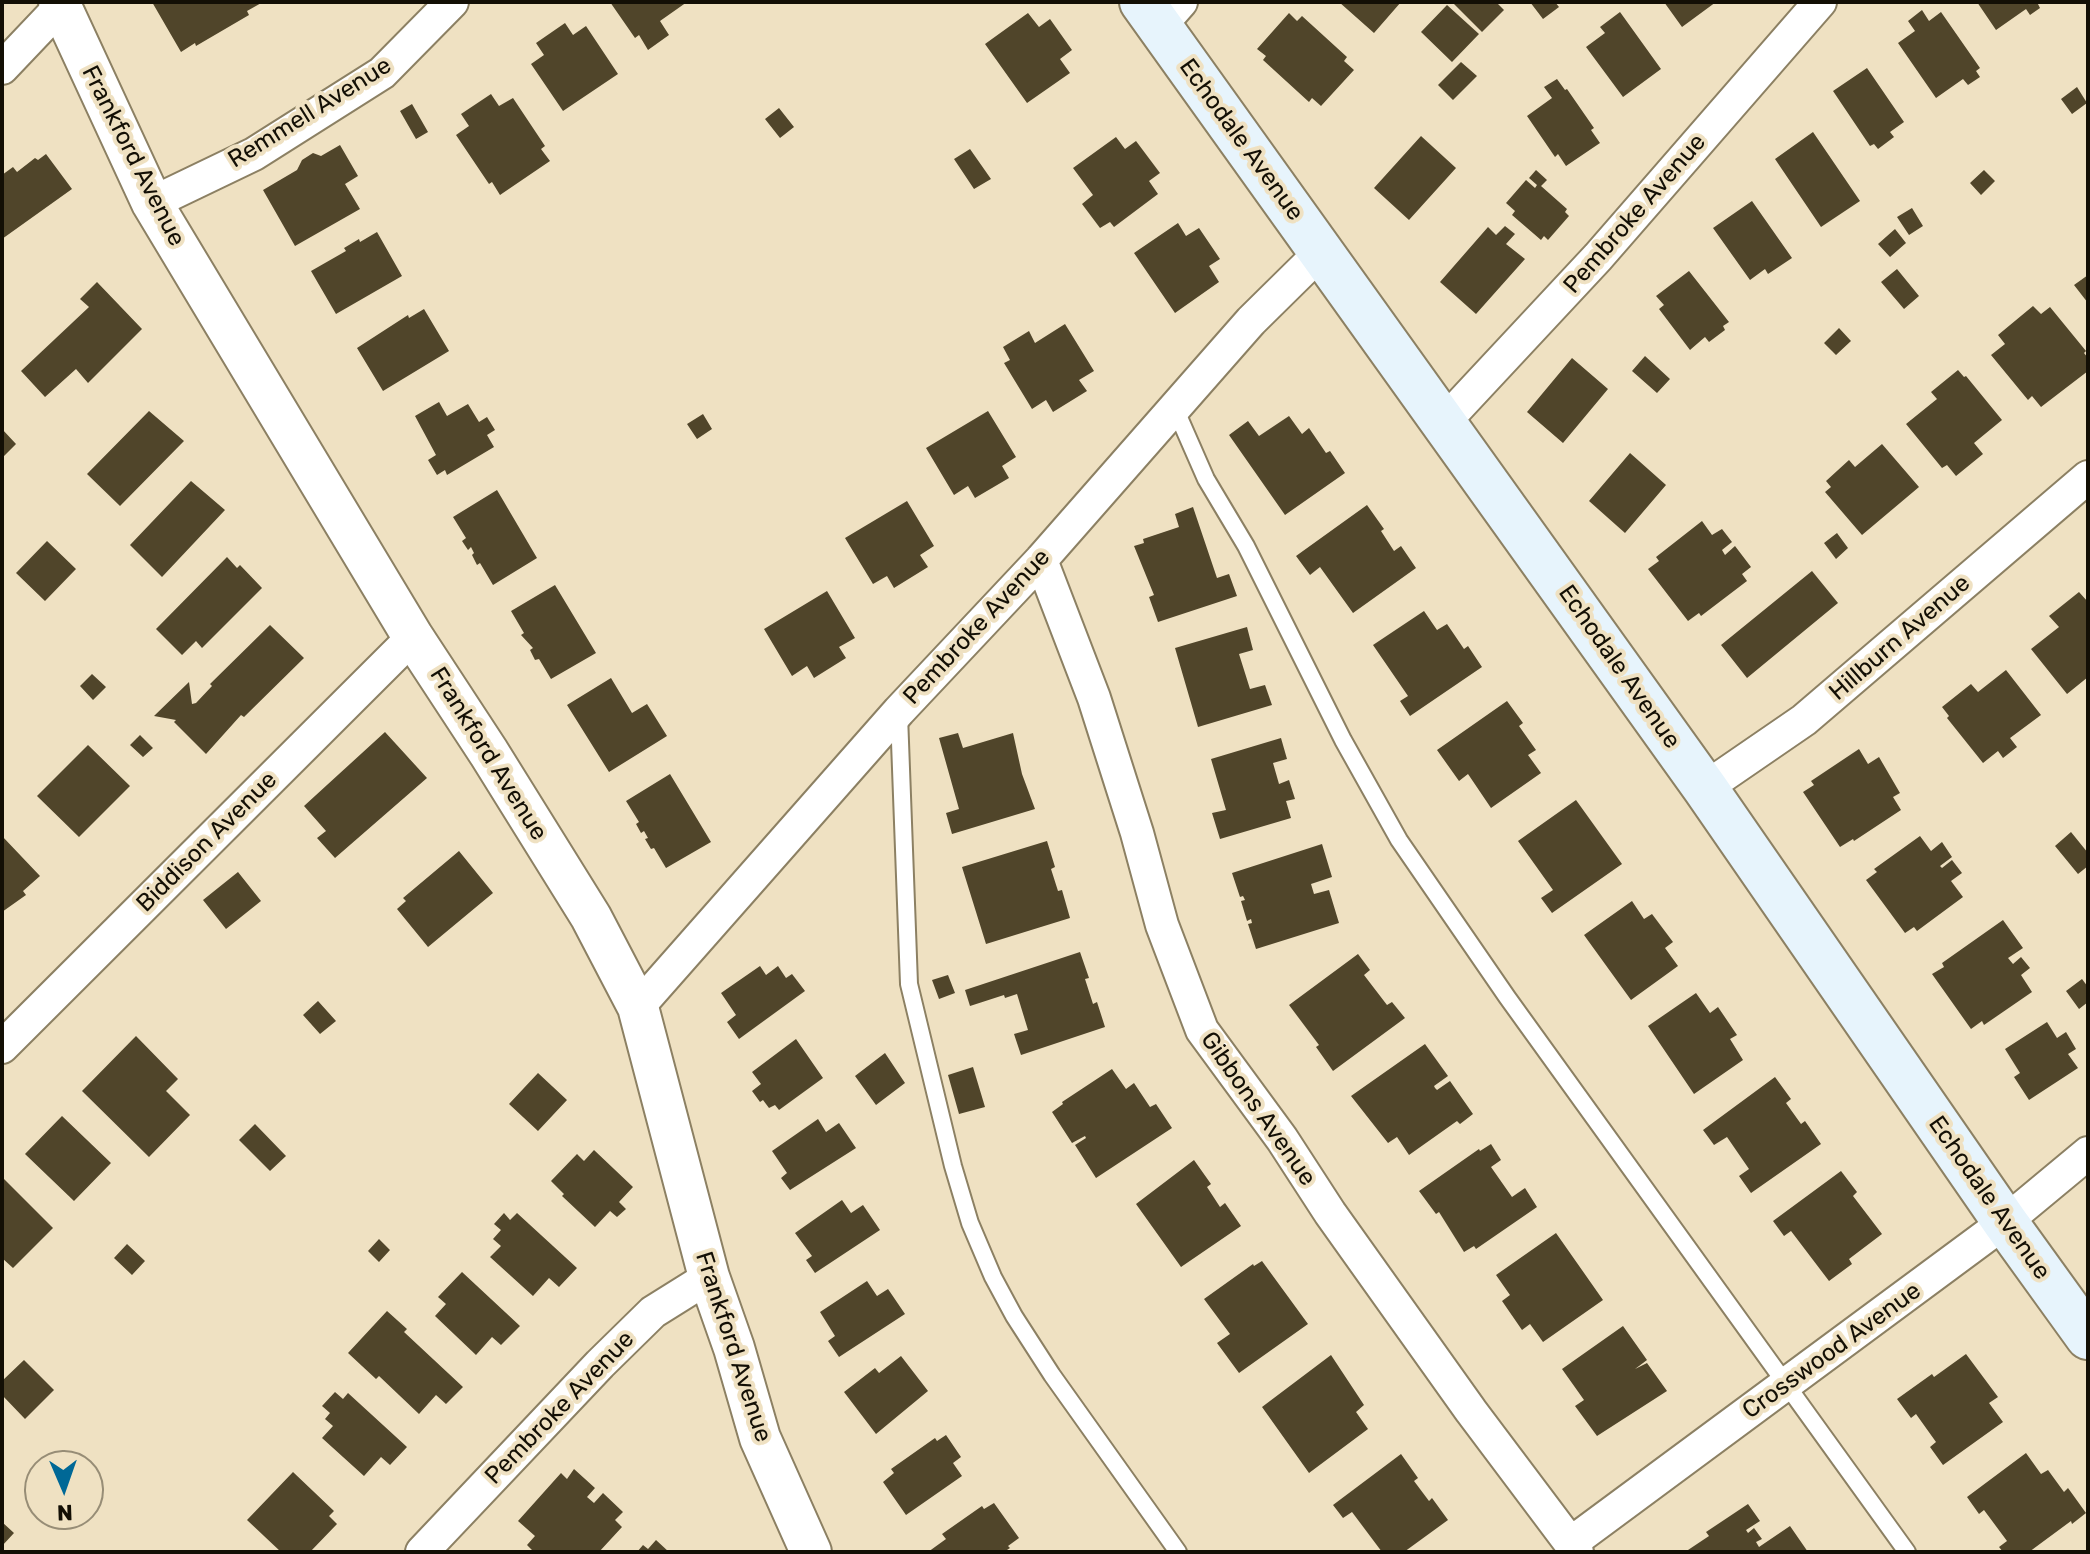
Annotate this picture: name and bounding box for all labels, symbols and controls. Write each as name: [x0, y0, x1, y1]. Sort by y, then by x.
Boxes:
street label: Remmell Avenue: [223, 51, 397, 175]
street label: Echodale Avenue: [1173, 54, 1309, 226]
street label: Frankford Avenue: [75, 61, 191, 251]
street label: Pembroke Avenue: [1558, 128, 1712, 300]
street label: Pembroke Avenue: [898, 543, 1056, 711]
street label: Hillburn Avenue: [1824, 569, 1976, 707]
street label: Echodale Avenue: [1552, 580, 1686, 754]
street label: Frankford Avenue: [423, 662, 553, 846]
street label: Biddison Avenue: [131, 766, 283, 918]
street label: Gibbons Avenue: [1194, 1027, 1322, 1191]
street label: Echodale Avenue: [1922, 1111, 2056, 1285]
street label: Frankford Avenue: [689, 1248, 777, 1446]
street label: Crosswood Avenue: [1737, 1277, 1927, 1425]
street label: Pembroke Avenue: [479, 1325, 641, 1491]
north arrow: [24, 1450, 104, 1530]
text: N: [56, 1499, 73, 1526]

